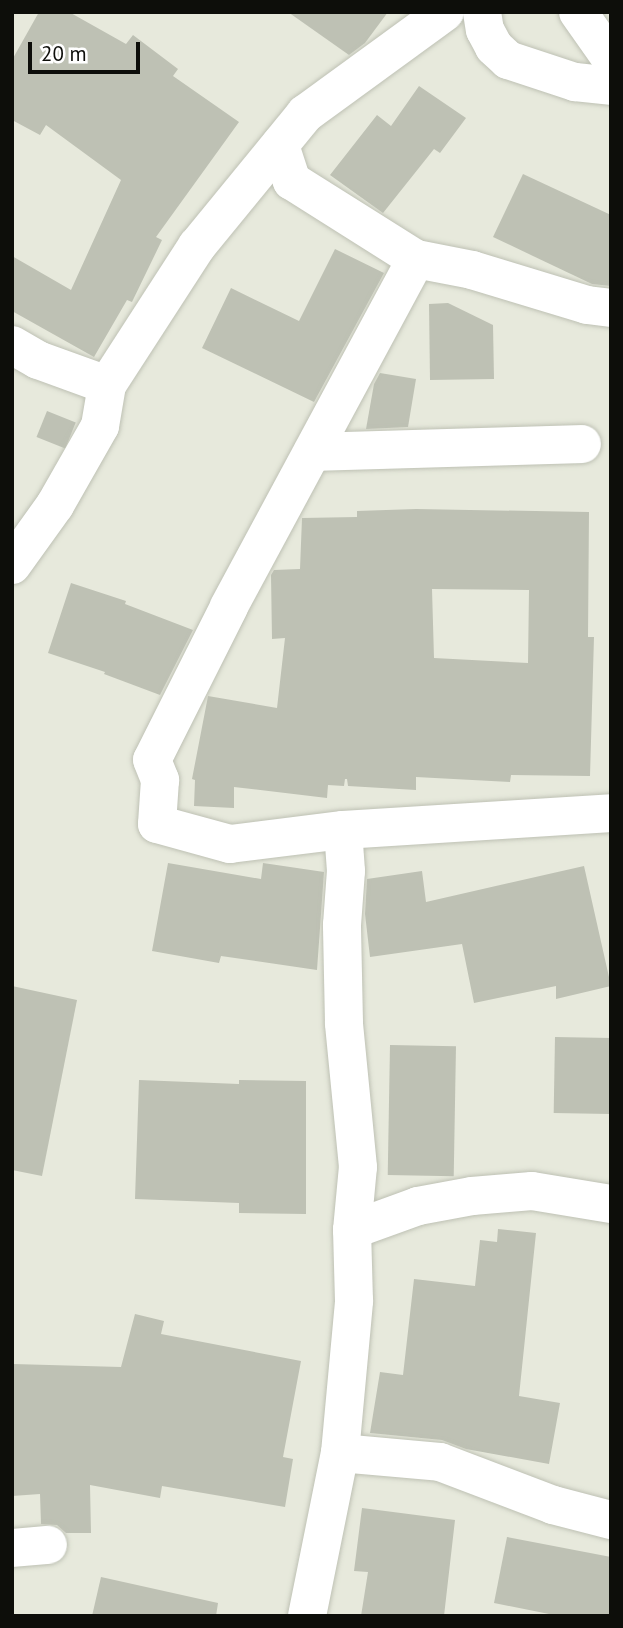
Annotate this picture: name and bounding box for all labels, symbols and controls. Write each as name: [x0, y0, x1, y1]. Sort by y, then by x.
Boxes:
scale bar: [32, 28, 144, 72]
text: 20 m: [41, 40, 87, 67]

